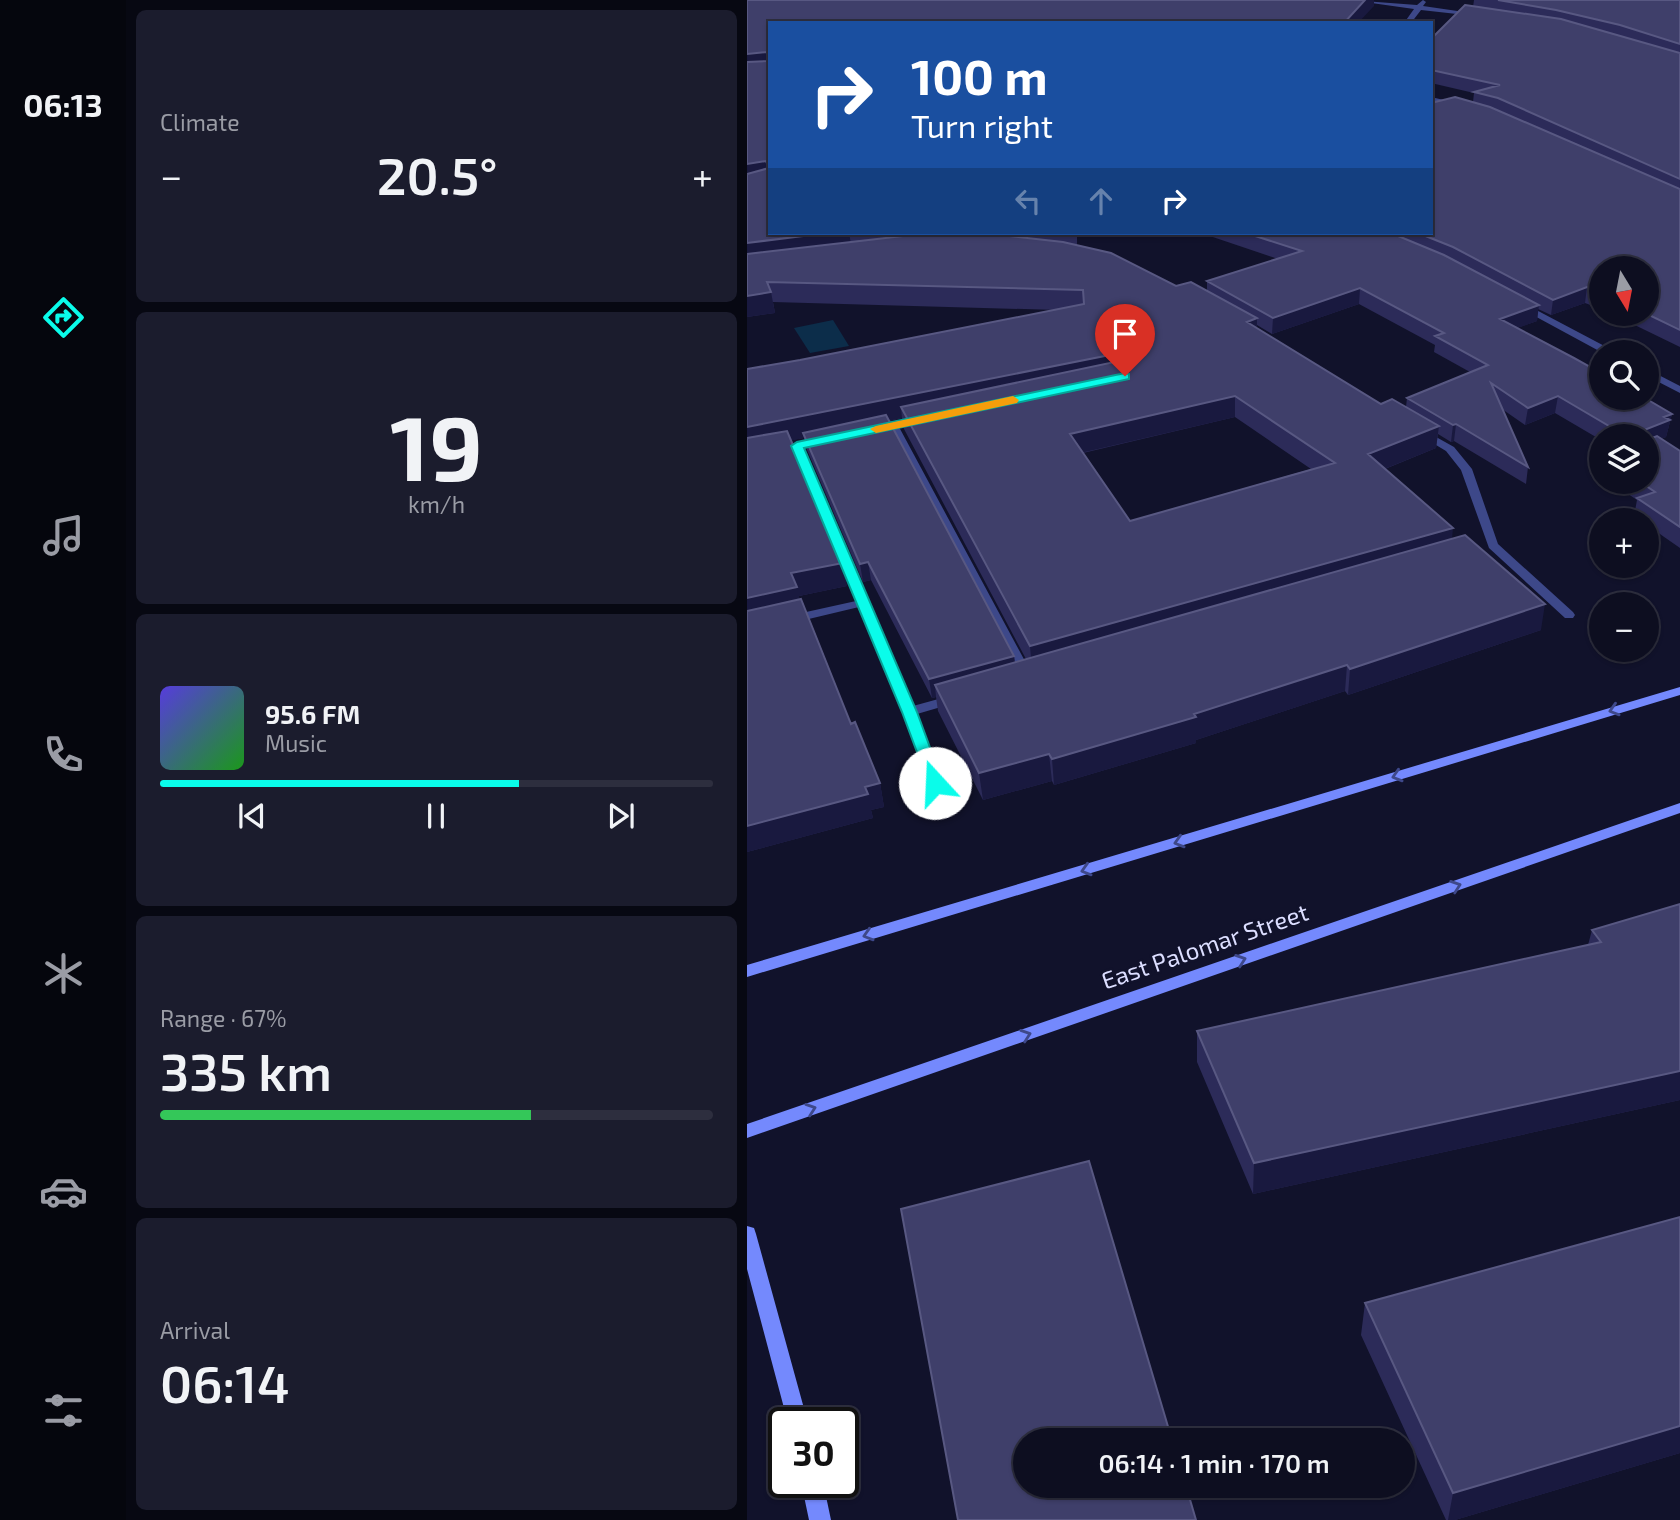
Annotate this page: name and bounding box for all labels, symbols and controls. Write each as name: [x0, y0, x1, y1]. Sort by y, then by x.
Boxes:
text: 100 m: [911, 46, 1048, 105]
icon: right: [796, 49, 887, 140]
text: 06:13: [23, 85, 103, 123]
text: Turn right: [911, 106, 1053, 144]
text: Climate: [160, 108, 240, 136]
text: 20.5°: [377, 143, 498, 205]
text: −: [160, 152, 182, 198]
text: +: [692, 152, 713, 198]
icon: left: [1009, 182, 1047, 220]
icon: ahead: [1082, 182, 1120, 220]
icon: right: [1155, 182, 1193, 220]
north arrow: [1589, 256, 1659, 326]
map controls: [1589, 256, 1659, 662]
icon: directions: [39, 293, 88, 342]
pin: [1095, 304, 1155, 376]
icon: arrive: [1106, 315, 1144, 353]
button: search: [1589, 340, 1659, 410]
text: 19: [390, 390, 483, 499]
button: layers: [1589, 424, 1659, 494]
text: km/h: [408, 490, 465, 518]
button: +: [1589, 508, 1659, 578]
icon: music: [39, 511, 88, 560]
button: −: [1589, 592, 1659, 662]
text: 95.6 FM: [265, 698, 360, 729]
one-way arrow: [1609, 702, 1621, 717]
text: Music: [265, 729, 327, 757]
icon: phone: [39, 730, 88, 779]
position arrow: [898, 746, 972, 820]
one-way arrow: [1391, 768, 1403, 783]
icon: previous: [233, 797, 271, 835]
icon: pause: [417, 797, 455, 835]
icon: next: [602, 797, 640, 835]
one-way arrow: [1173, 833, 1185, 848]
one-way arrow: [1080, 861, 1092, 876]
one-way arrow: [1450, 880, 1462, 894]
street label: East Palomar Street: [1097, 897, 1312, 995]
one-way arrow: [862, 927, 875, 941]
icon: climate: [39, 949, 88, 998]
one-way arrow: [1235, 954, 1247, 968]
text: Range · 67%: [160, 1004, 286, 1032]
one-way arrow: [1020, 1029, 1032, 1043]
text: 335 km: [160, 1039, 332, 1101]
one-way arrow: [805, 1103, 817, 1117]
icon: car: [39, 1167, 88, 1216]
text: Arrival: [160, 1316, 230, 1344]
text: 06:14: [160, 1351, 290, 1413]
icon: filters: [39, 1386, 88, 1435]
speed limit sign: 30: [768, 1407, 859, 1498]
text: 06:14 · 1 min · 170 m: [1098, 1447, 1330, 1478]

